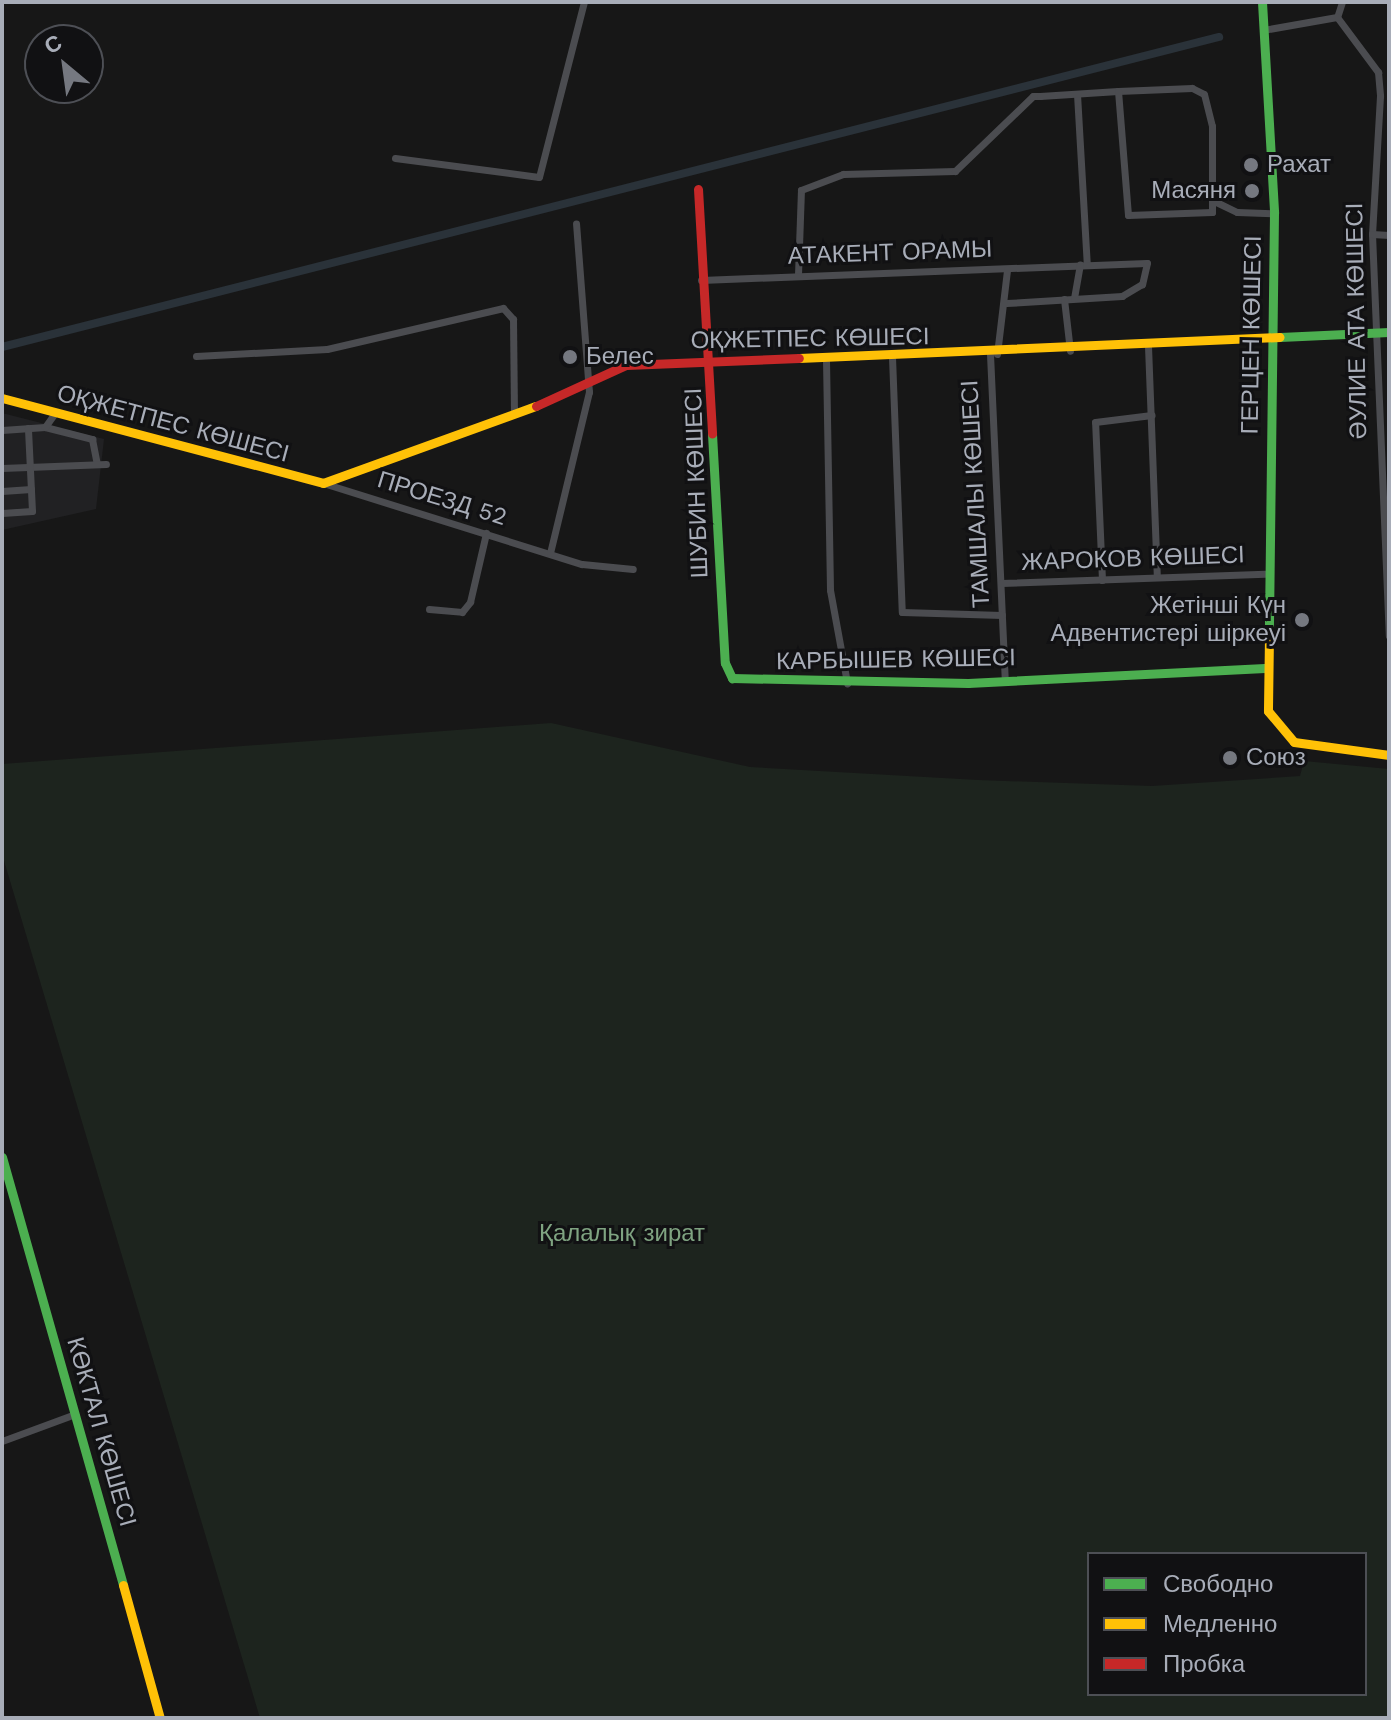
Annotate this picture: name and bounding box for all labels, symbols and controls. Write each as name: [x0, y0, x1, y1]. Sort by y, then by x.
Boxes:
north arrow: [24, 24, 104, 104]
text: С: [40, 30, 66, 59]
place label: Рахат: [1267, 151, 1331, 179]
marker: Рахат: [1242, 156, 1260, 174]
place label: Масяня: [1151, 177, 1236, 205]
marker: Масяня: [1243, 182, 1261, 200]
street label: ӘУЛИЕ АТА КӨШЕСІ: [1341, 202, 1373, 440]
street label: АТАКЕНТ ОРАМЫ: [787, 235, 993, 271]
street label: ГЕРЦЕН КӨШЕСІ: [1236, 235, 1268, 435]
street label: ОҚЖЕТПЕС КӨШЕСІ: [690, 323, 930, 355]
place label: Белес: [586, 343, 654, 371]
marker: Белес: [561, 348, 579, 366]
street label: ОҚЖЕТПЕС КӨШЕСІ: [54, 379, 292, 469]
street label: ТАМШАЛЫ КӨШЕСІ: [956, 379, 996, 609]
street label: ШУБИН КӨШЕСІ: [679, 387, 715, 579]
street label: ПРОЕЗД 52: [374, 466, 510, 532]
street label: ЖАРОКОВ КӨШЕСІ: [1021, 541, 1245, 577]
place label: Жетінші Күн Адвентистері шіркеуі: [1050, 592, 1286, 648]
marker: Жетінші Күн Адвентистері шіркеуі: [1293, 611, 1311, 629]
street label: КАРБЫШЕВ КӨШЕСІ: [776, 644, 1016, 676]
place label: Союз: [1246, 744, 1306, 772]
marker: Союз: [1221, 749, 1239, 767]
park label: Қалалық зират: [539, 1220, 705, 1248]
street label: КӨКТАЛ КӨШЕСІ: [60, 1334, 142, 1530]
legend: [1087, 1552, 1367, 1696]
text: Свободно: [1163, 1570, 1273, 1598]
text: Медленно: [1163, 1610, 1277, 1638]
text: Пробка: [1163, 1650, 1245, 1678]

